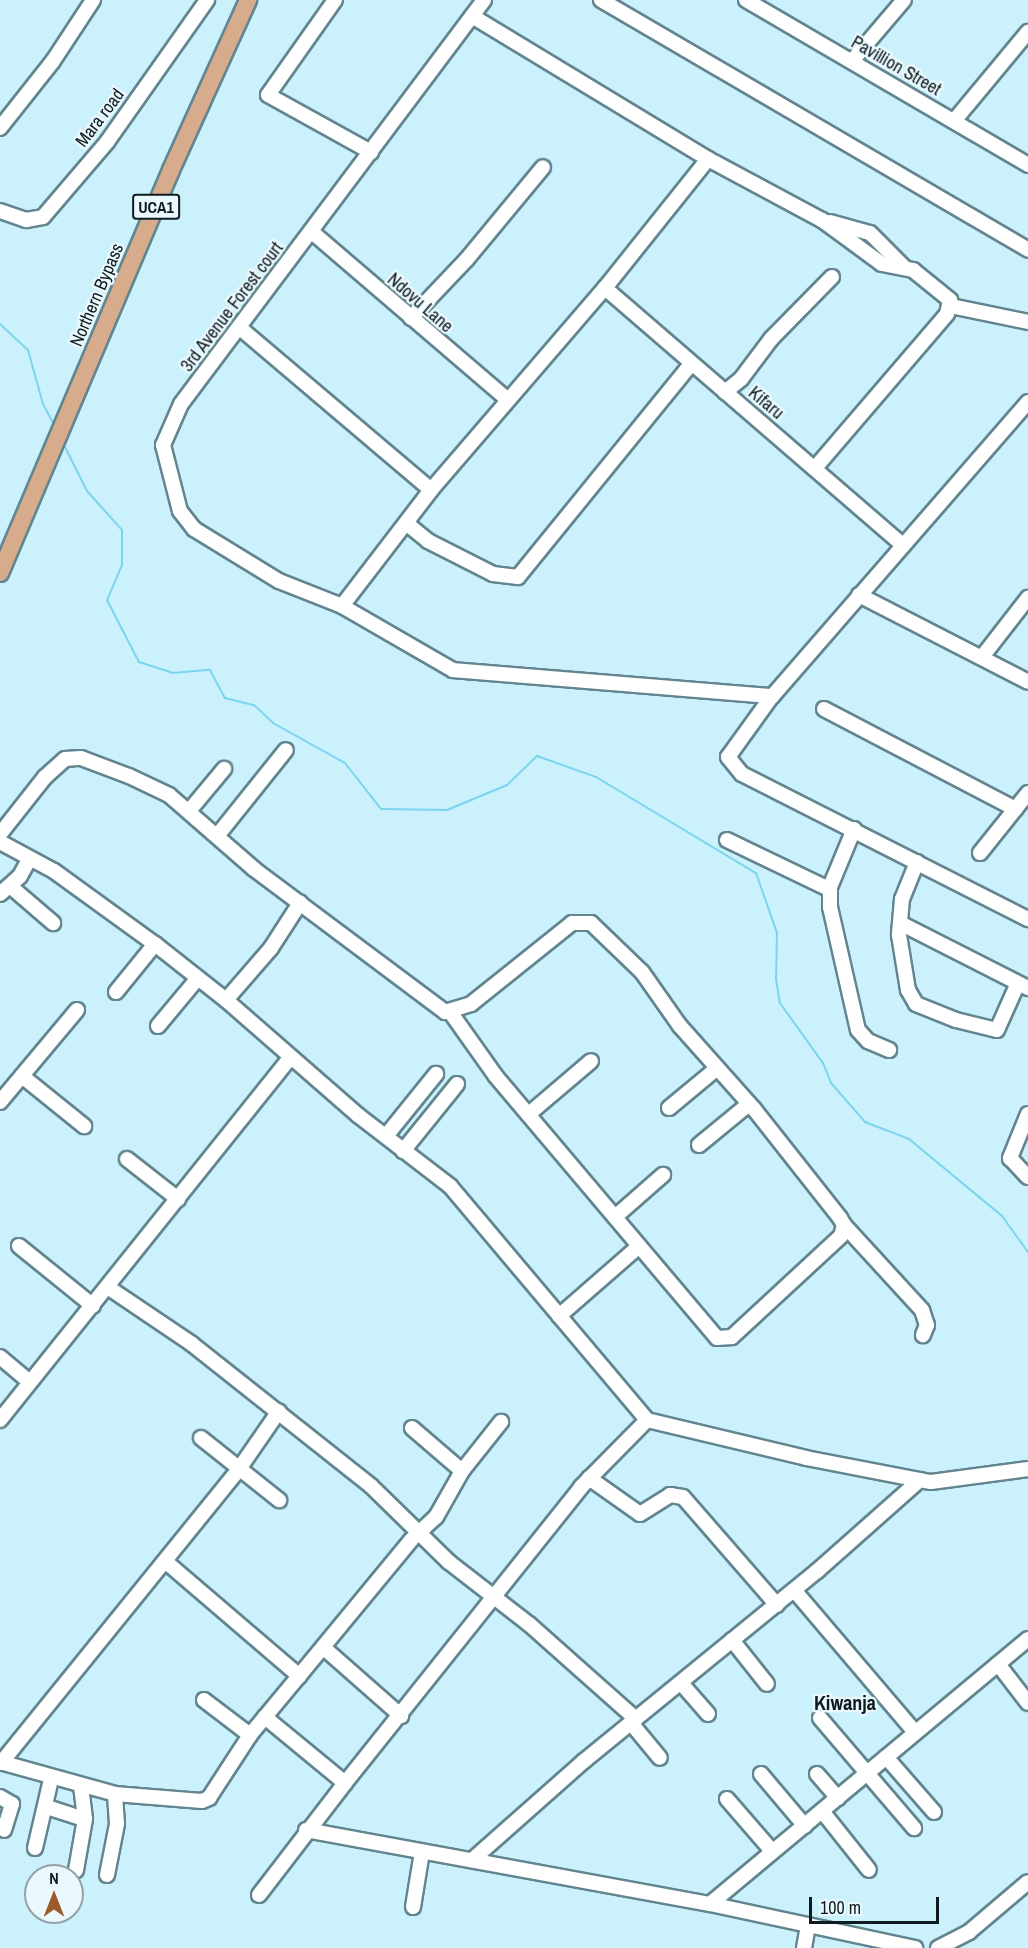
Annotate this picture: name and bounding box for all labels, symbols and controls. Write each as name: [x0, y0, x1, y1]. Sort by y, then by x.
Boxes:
street label: Pavillion Street: [847, 32, 945, 100]
street label: Mara road: [71, 85, 129, 151]
road number: UCA1: [132, 194, 180, 220]
street label: 3rd Avenue Forest court: [176, 238, 288, 376]
street label: Northern Bypass: [66, 240, 128, 350]
street label: Ndovu Lane: [383, 269, 457, 337]
street label: Kifaru: [744, 382, 788, 424]
district label: Kiwanja: [814, 1690, 876, 1714]
north arrow: [24, 1864, 84, 1924]
text: N: [49, 1867, 59, 1889]
scale bar: [812, 1885, 942, 1923]
text: 100 m: [820, 1895, 861, 1920]

